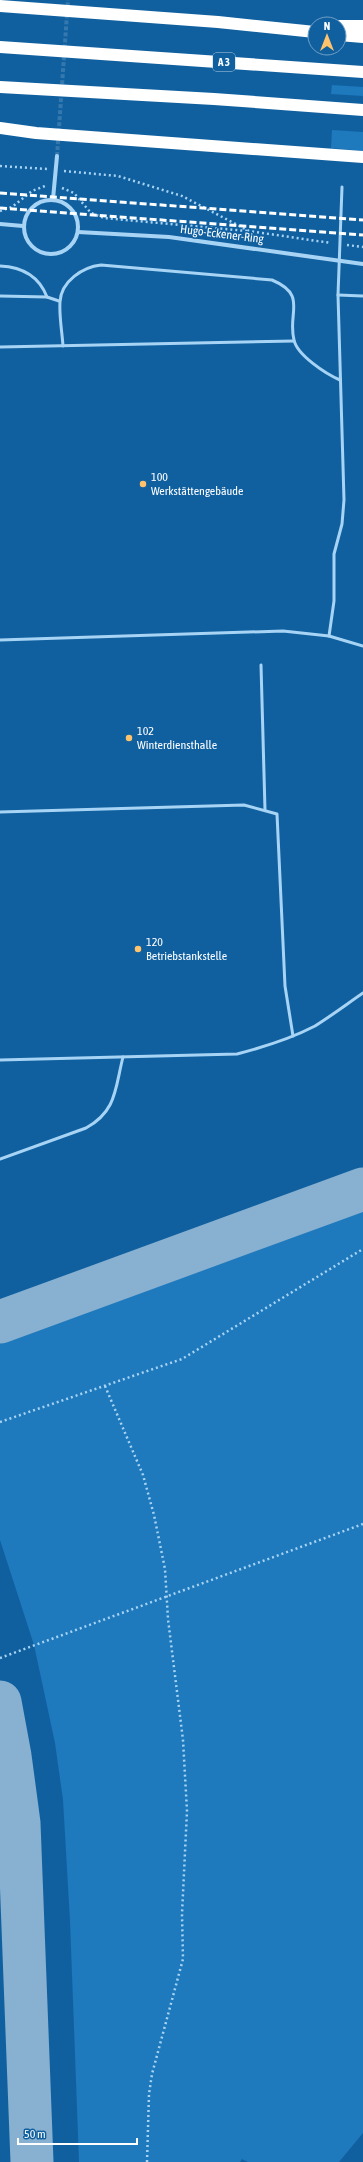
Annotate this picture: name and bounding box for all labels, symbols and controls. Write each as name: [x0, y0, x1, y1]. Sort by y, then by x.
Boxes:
north arrow: [307, 16, 347, 56]
text: N: [324, 20, 330, 32]
road number: A 3: [213, 53, 235, 71]
street label: Hugo-Eckener-Ring: [179, 222, 265, 246]
place label: 100 Werkstättengebäude: [151, 470, 244, 498]
marker: 100 Werkstättengebäude: [138, 479, 148, 489]
place label: 102 Winterdiensthalle: [137, 724, 217, 752]
marker: 102 Winterdiensthalle: [124, 733, 134, 743]
place label: 120 Betriebstankstelle: [146, 935, 227, 963]
marker: 120 Betriebstankstelle: [133, 944, 143, 954]
scale bar: [18, 2120, 137, 2146]
text: 50 m: [24, 2127, 46, 2141]

